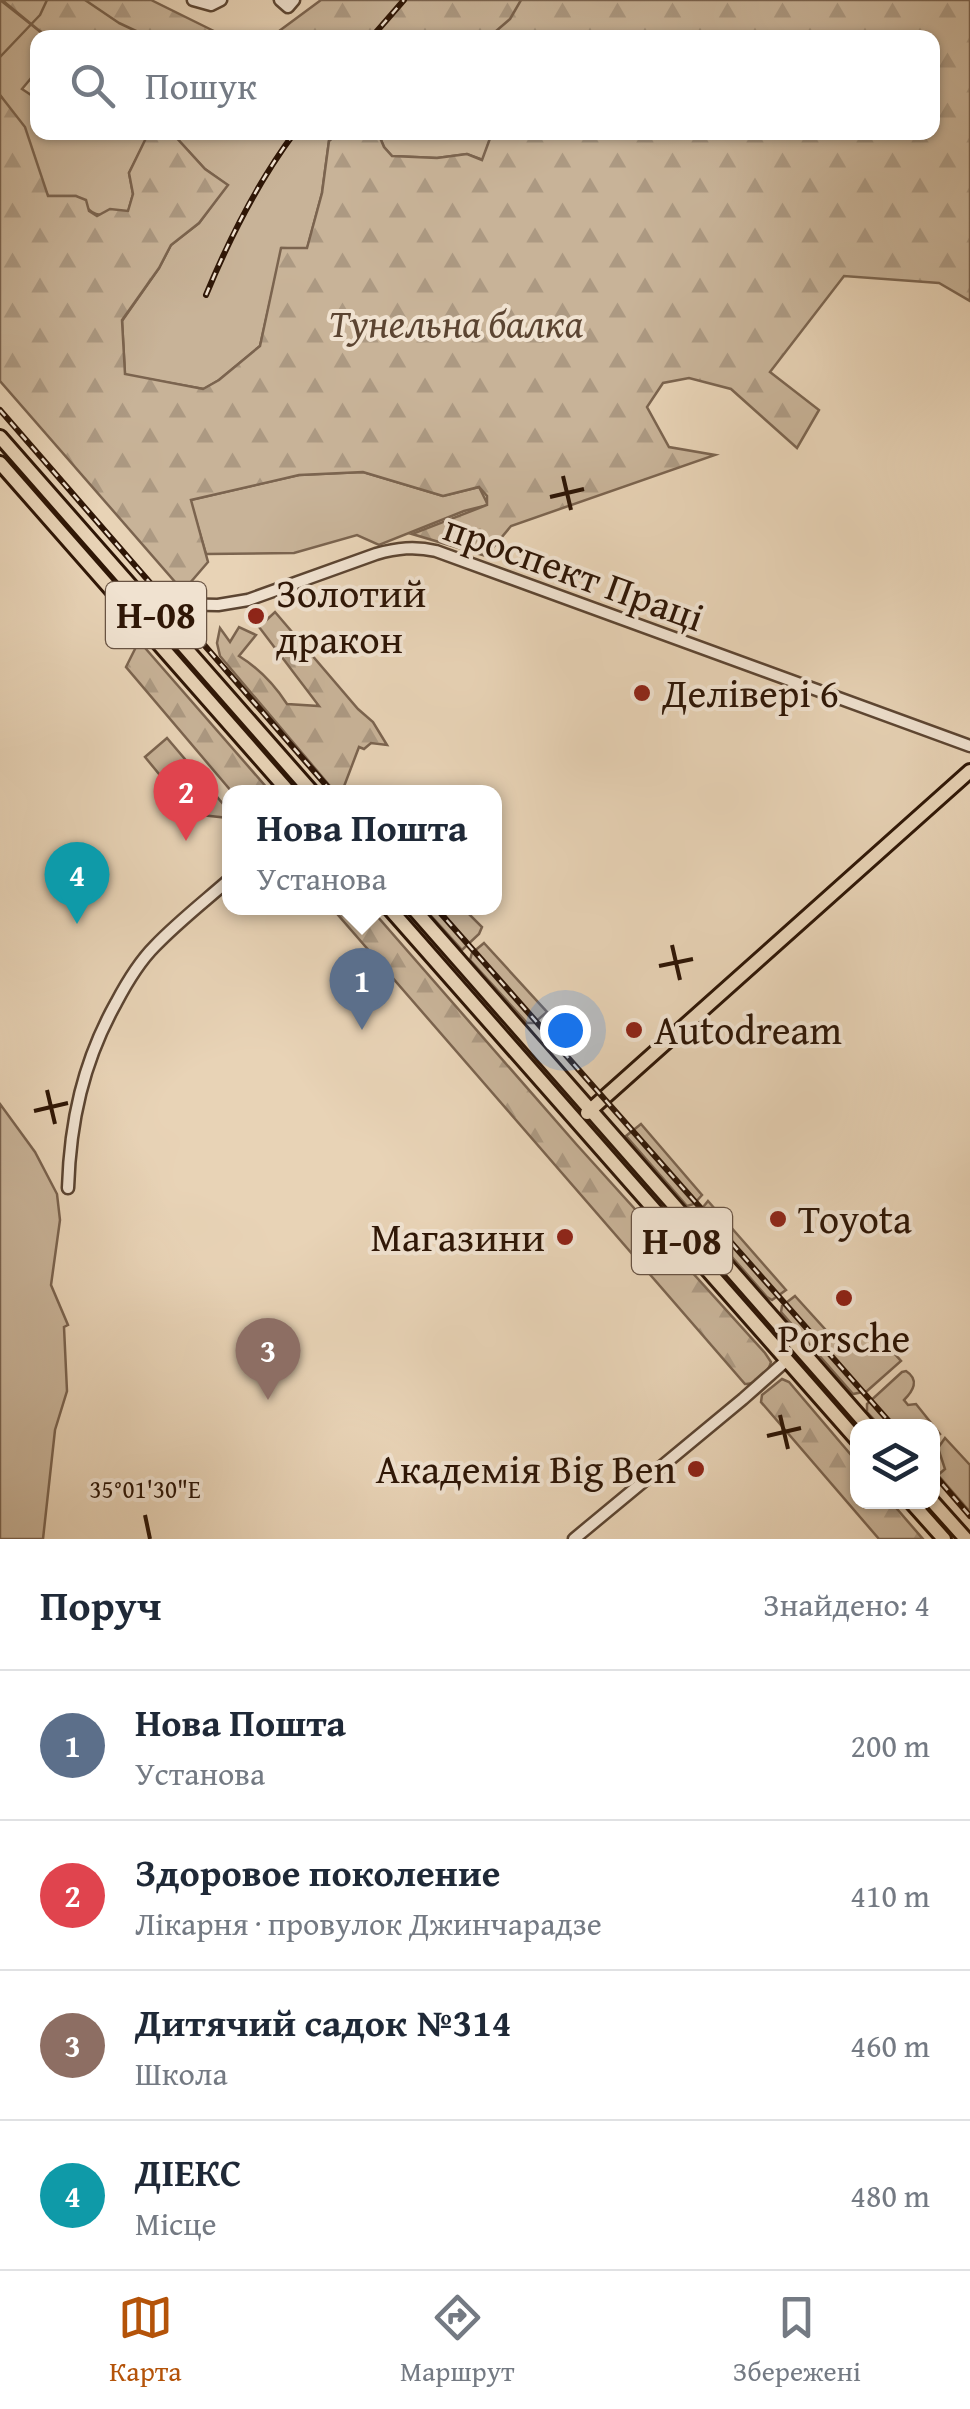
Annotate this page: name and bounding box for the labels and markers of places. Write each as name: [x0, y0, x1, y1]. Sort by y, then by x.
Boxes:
place label: Золотий дракон: [276, 563, 426, 668]
marker: Золотий дракон: [245, 605, 267, 627]
place label: Делівері 6: [661, 663, 839, 722]
marker: Делівері 6: [631, 682, 653, 704]
pin: 2: [154, 758, 218, 841]
pin: 4: [44, 842, 110, 924]
pin: 1: [330, 948, 394, 1030]
place label: Autodream: [654, 1000, 842, 1059]
marker: Autodream: [623, 1019, 645, 1041]
place label: Toyota: [798, 1189, 912, 1248]
place label: Магазини: [370, 1207, 545, 1266]
marker: Toyota: [767, 1208, 789, 1230]
marker: Магазини: [554, 1226, 576, 1248]
marker: Porsche: [833, 1287, 855, 1309]
place label: Porsche: [778, 1308, 910, 1367]
pin: 3: [236, 1318, 300, 1400]
place label: Академія Big Ben: [376, 1439, 676, 1498]
marker: Академія Big Ben: [685, 1458, 707, 1480]

